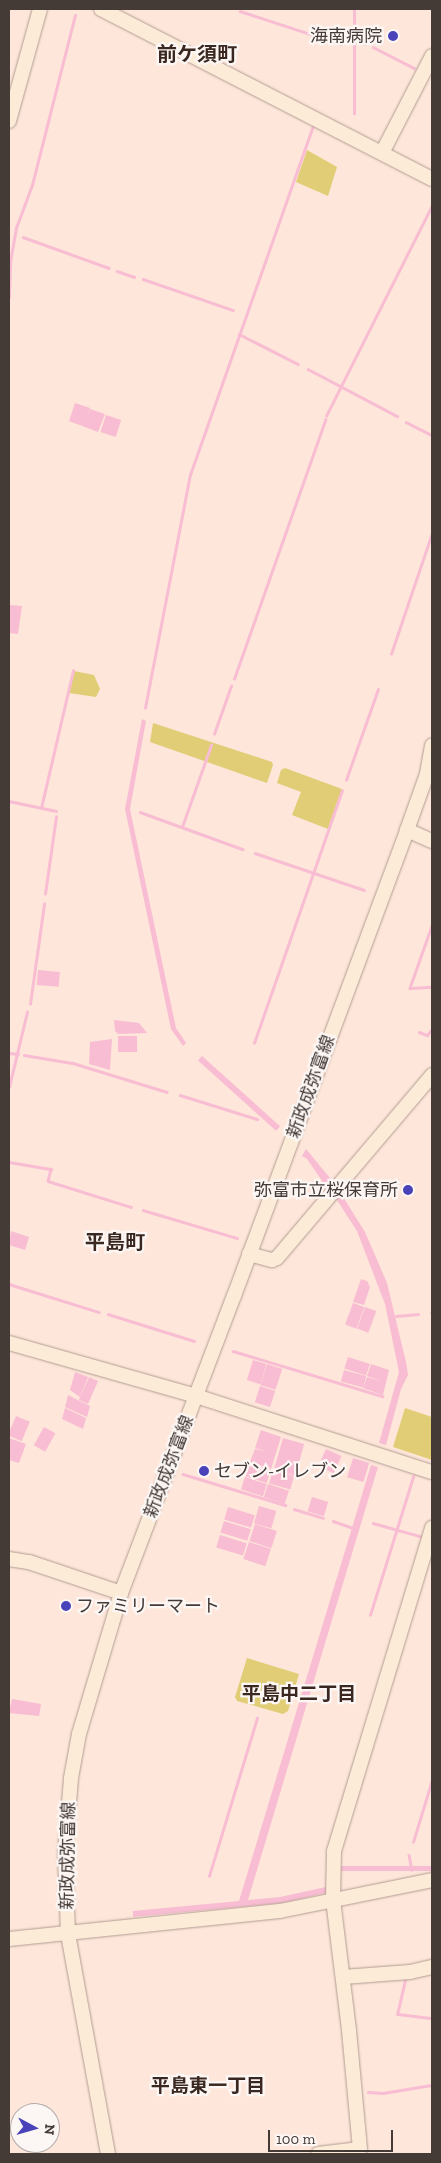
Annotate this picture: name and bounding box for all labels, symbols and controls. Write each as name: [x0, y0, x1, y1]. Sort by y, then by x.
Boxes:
place label: 海南病院: [310, 25, 382, 47]
marker: 海南病院: [386, 29, 400, 43]
district label: 前ケ須町: [157, 42, 237, 66]
street label: 新政成弥富線: [282, 1033, 340, 1141]
place label: 弥富市立桜保育所: [254, 1179, 398, 1201]
marker: 弥富市立桜保育所: [402, 1184, 414, 1196]
district label: 平島町: [85, 1230, 145, 1254]
street label: 新政成弥富線: [140, 1413, 198, 1521]
place label: セブン-イレブン: [214, 1460, 346, 1482]
marker: セブン-イレブン: [198, 1465, 210, 1477]
place label: ファミリーマート: [76, 1595, 220, 1617]
marker: ファミリーマート: [60, 1600, 72, 1612]
district label: 平島中二丁目: [242, 1683, 356, 1705]
street label: 新政成弥富線: [56, 1802, 80, 1910]
district label: 平島東一丁目: [151, 2075, 265, 2097]
north arrow: [10, 2103, 60, 2153]
scale bar: [271, 2120, 396, 2152]
text: N: [40, 2123, 58, 2136]
text: 100 m: [276, 2130, 315, 2148]

